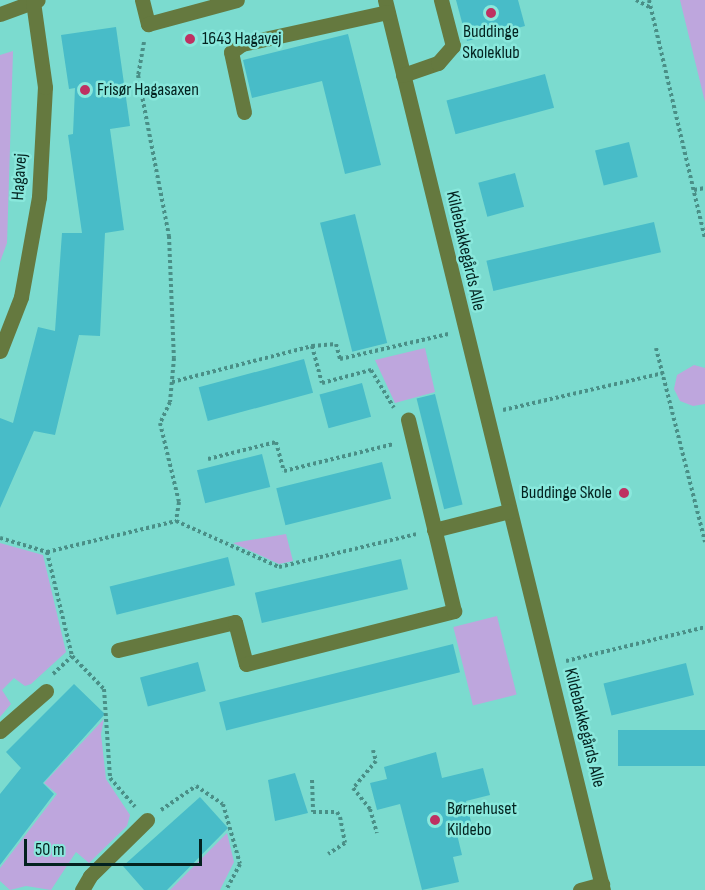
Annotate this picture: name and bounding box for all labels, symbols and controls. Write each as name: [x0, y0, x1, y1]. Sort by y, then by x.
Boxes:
marker: Buddinge Skoleklub: [484, 6, 498, 20]
place label: Buddinge Skoleklub: [462, 22, 520, 64]
place label: 1643 Hagavej: [202, 28, 282, 50]
marker: 1643 Hagavej: [183, 32, 197, 46]
place label: Frisør Hagasaxen: [97, 79, 199, 101]
marker: Frisør Hagasaxen: [78, 83, 92, 97]
street label: Hagavej: [8, 153, 32, 201]
street label: Kildebakkegårds Alle: [441, 189, 489, 313]
place label: Buddinge Skole: [521, 482, 612, 504]
marker: Buddinge Skole: [617, 486, 631, 500]
street label: Kildebakkegårds Alle: [559, 666, 609, 790]
place label: Børnehuset Kildebo: [447, 799, 517, 842]
marker: Børnehuset Kildebo: [428, 813, 442, 827]
scale bar: [27, 827, 206, 865]
text: 50 m: [35, 839, 65, 860]

